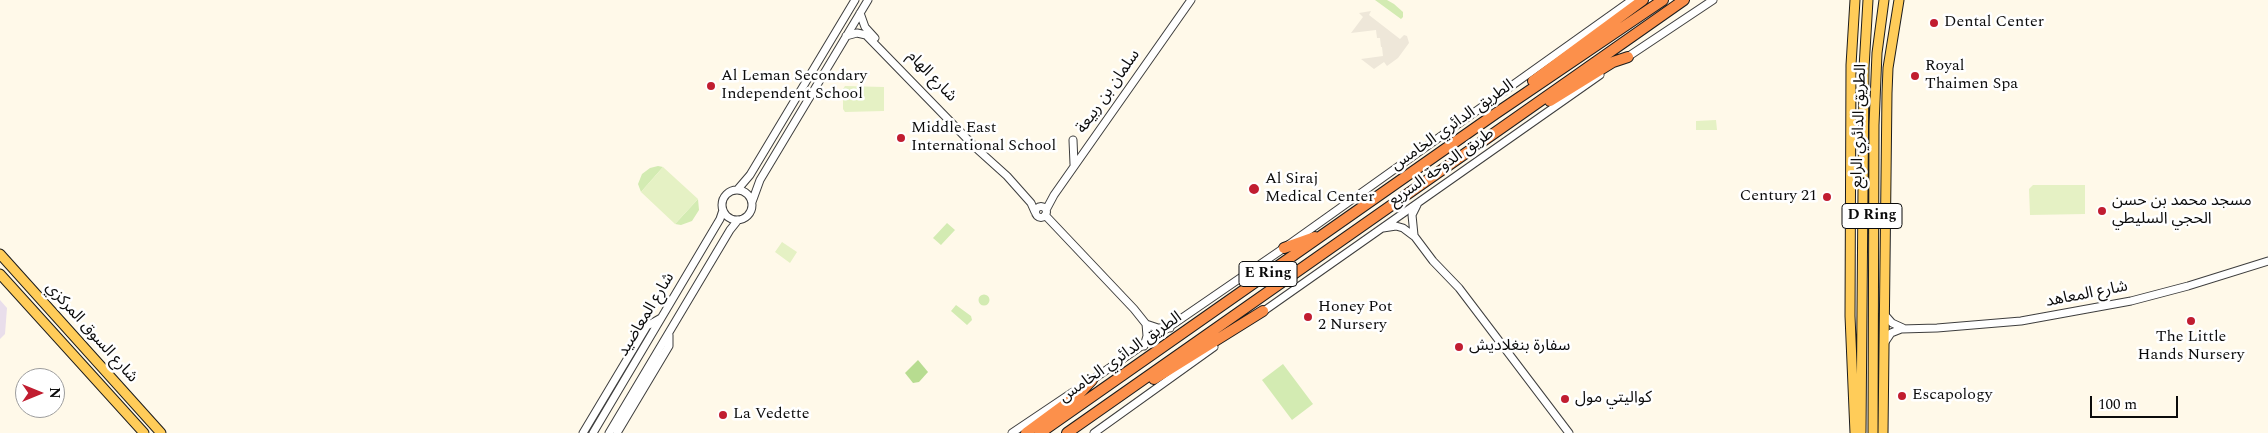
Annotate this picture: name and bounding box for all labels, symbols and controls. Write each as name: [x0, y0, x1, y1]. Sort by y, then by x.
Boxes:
place label: Dental Center: [1944, 13, 2044, 33]
marker: Dental Center: [1928, 17, 1940, 29]
street label: سلمان بن ربيعة: [1073, 46, 1145, 138]
street label: شارع الهام: [902, 47, 960, 107]
place label: Royal Thaimen Spa: [1925, 57, 2018, 95]
street label: الطريق الدائري الرابع: [1848, 63, 1872, 189]
place label: Al Leman Secondary Independent School: [721, 67, 867, 105]
marker: Royal Thaimen Spa: [1909, 70, 1921, 82]
street label: الطريق الدائري الخامس: [1388, 76, 1518, 176]
marker: Al Leman Secondary Independent School: [705, 80, 717, 92]
place label: Middle East International School: [911, 119, 1056, 157]
street label: طريق الدوحة السريع: [1386, 125, 1498, 211]
marker: Middle East International School: [895, 132, 907, 144]
place label: Al Siraj Medical Center: [1265, 170, 1375, 208]
marker: Al Siraj Medical Center: [1247, 182, 1261, 196]
place label: Century 21: [1740, 187, 1817, 207]
marker: Century 21: [1821, 191, 1833, 203]
place label: مسجد محمد بن حسن الحجي السليطي: [2112, 192, 2252, 230]
road number: D Ring: [1842, 204, 1902, 228]
marker: مسجد محمد بن حسن الحجي السليطي: [2096, 205, 2108, 217]
road number: E Ring: [1239, 262, 1297, 286]
street label: شارع المعاضيد: [614, 270, 680, 360]
street label: شارع المعاهد: [2044, 278, 2130, 312]
street label: شارع السوق المركزي: [41, 279, 141, 387]
place label: Honey Pot 2 Nursery: [1318, 298, 1393, 336]
street label: الطريق الدائري الخامس: [1056, 308, 1186, 408]
marker: Honey Pot 2 Nursery: [1302, 311, 1314, 323]
marker: The Little Hands Nursery: [2185, 315, 2197, 327]
place label: The Little Hands Nursery: [2138, 328, 2244, 366]
place label: سفارة بنغلاديش: [1469, 337, 1570, 357]
marker: سفارة بنغلاديش: [1453, 341, 1465, 353]
north arrow: [15, 368, 65, 418]
place label: Escapology: [1912, 386, 1992, 406]
scale bar: [2093, 386, 2180, 418]
text: N: [44, 387, 65, 399]
place label: كواليتي مول: [1575, 389, 1652, 409]
marker: Escapology: [1896, 390, 1908, 402]
marker: كواليتي مول: [1559, 393, 1571, 405]
text: 100 m: [2098, 393, 2137, 416]
place label: La Vedette: [733, 405, 809, 425]
marker: La Vedette: [717, 409, 729, 421]

